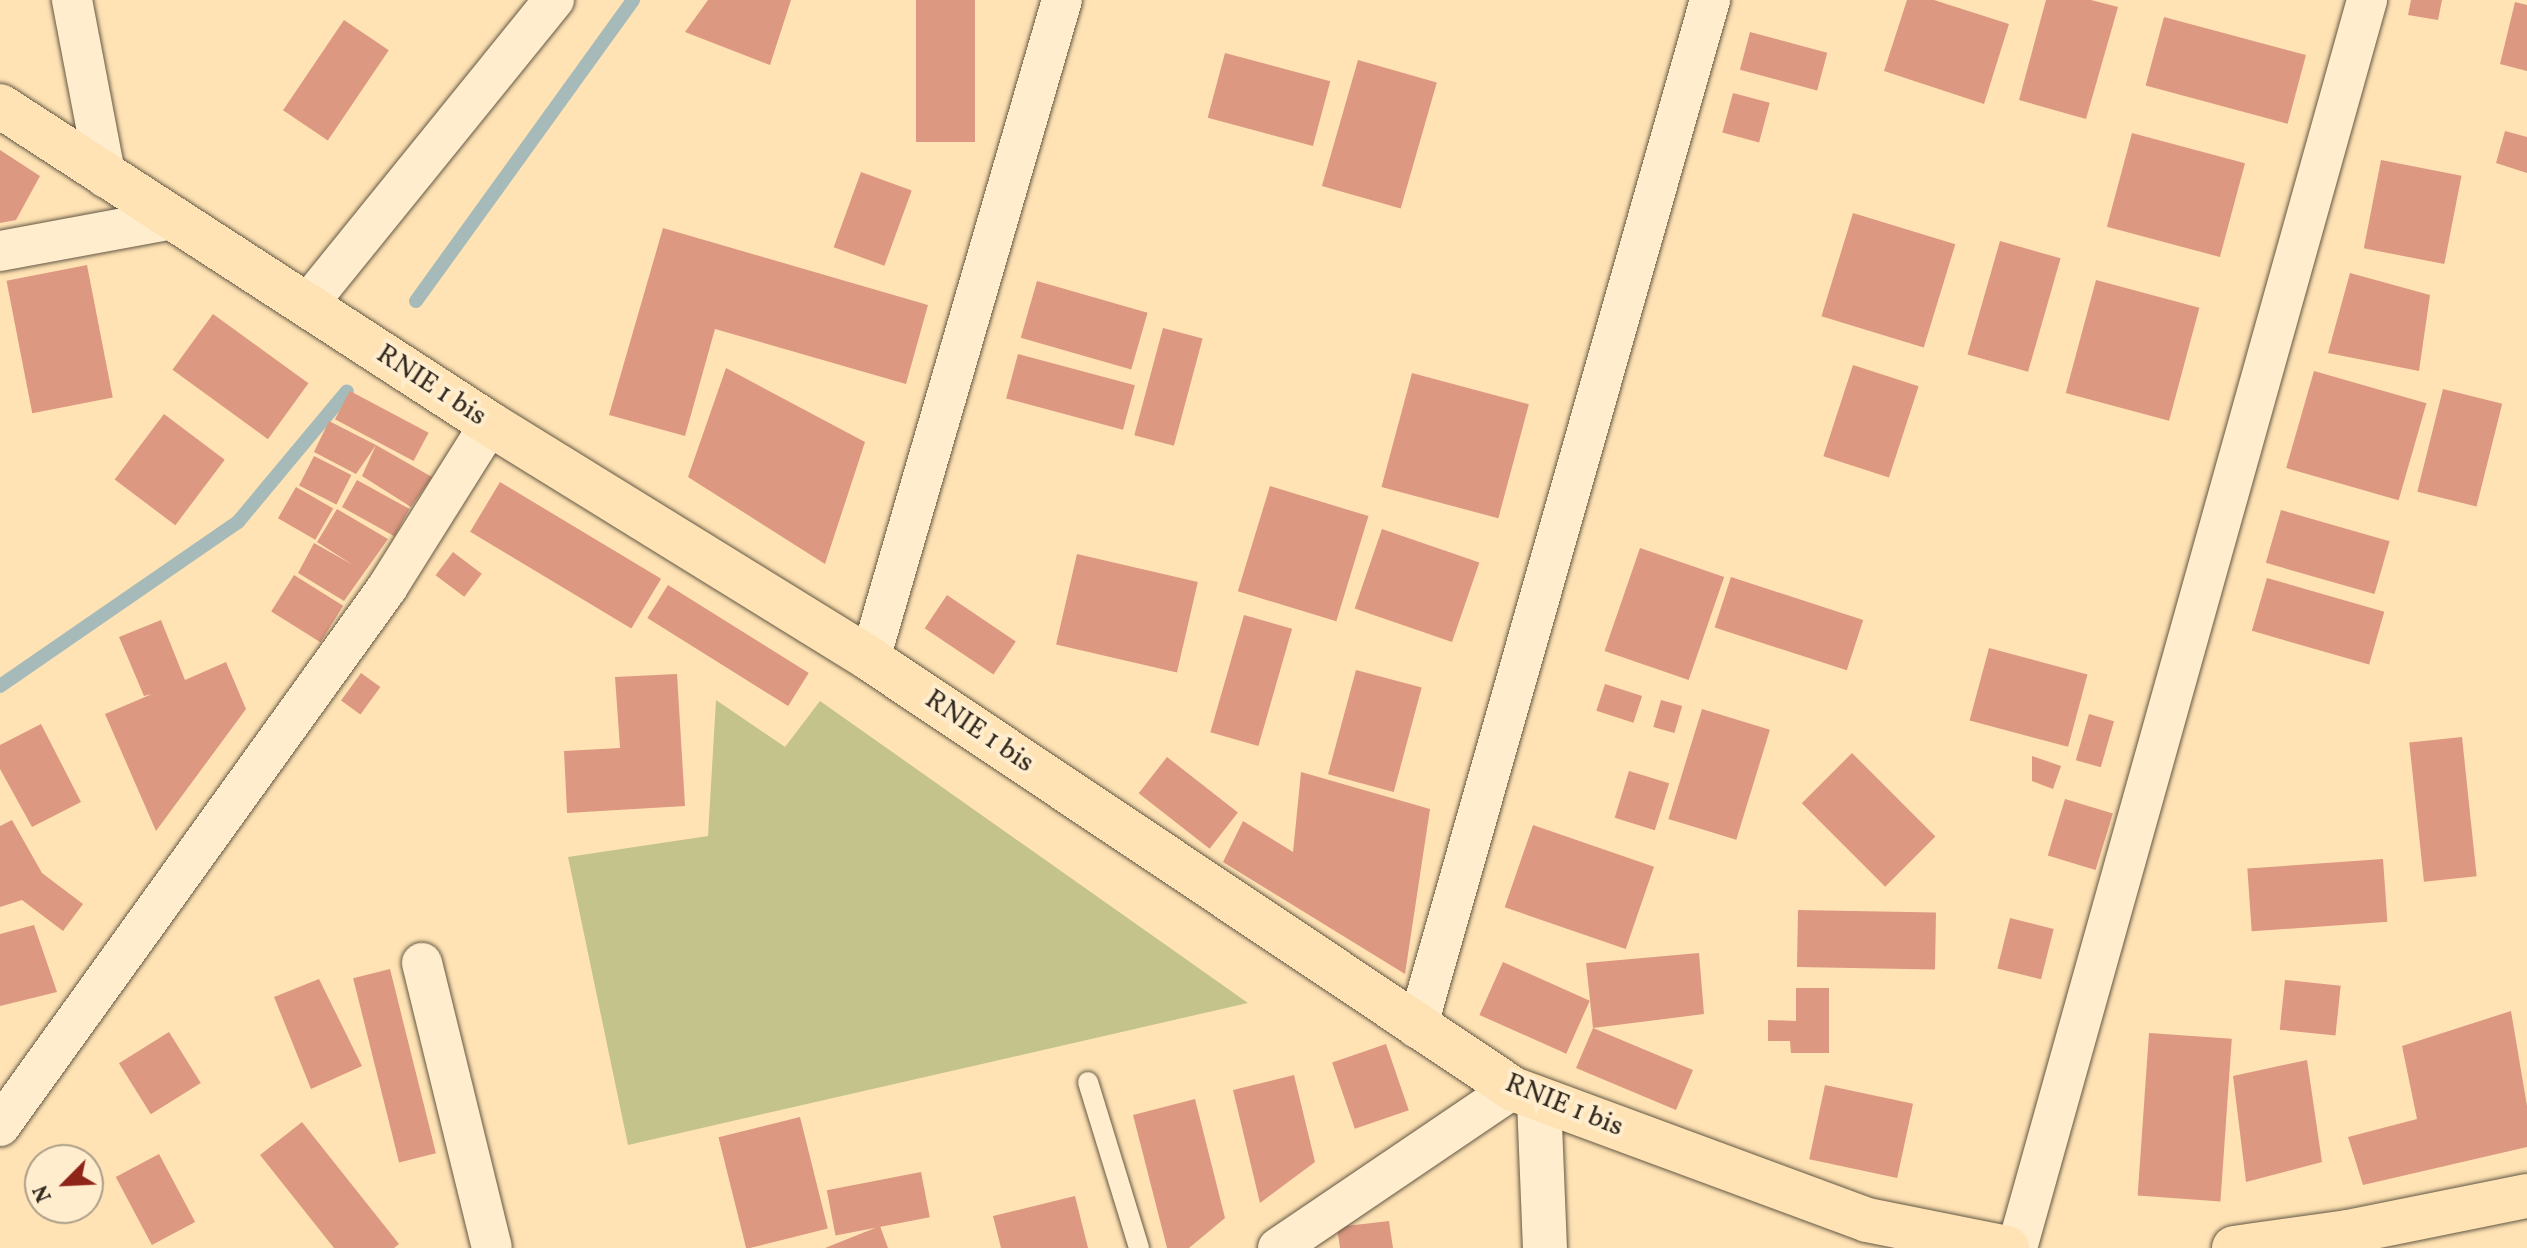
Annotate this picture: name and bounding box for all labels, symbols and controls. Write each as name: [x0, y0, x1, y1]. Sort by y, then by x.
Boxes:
street label: RNIE 1 bis: [370, 338, 492, 434]
street label: RNIE 1 bis: [918, 683, 1040, 781]
street label: RNIE 1 bis: [1500, 1067, 1628, 1145]
north arrow: [24, 1144, 104, 1224]
text: N: [26, 1180, 61, 1207]

